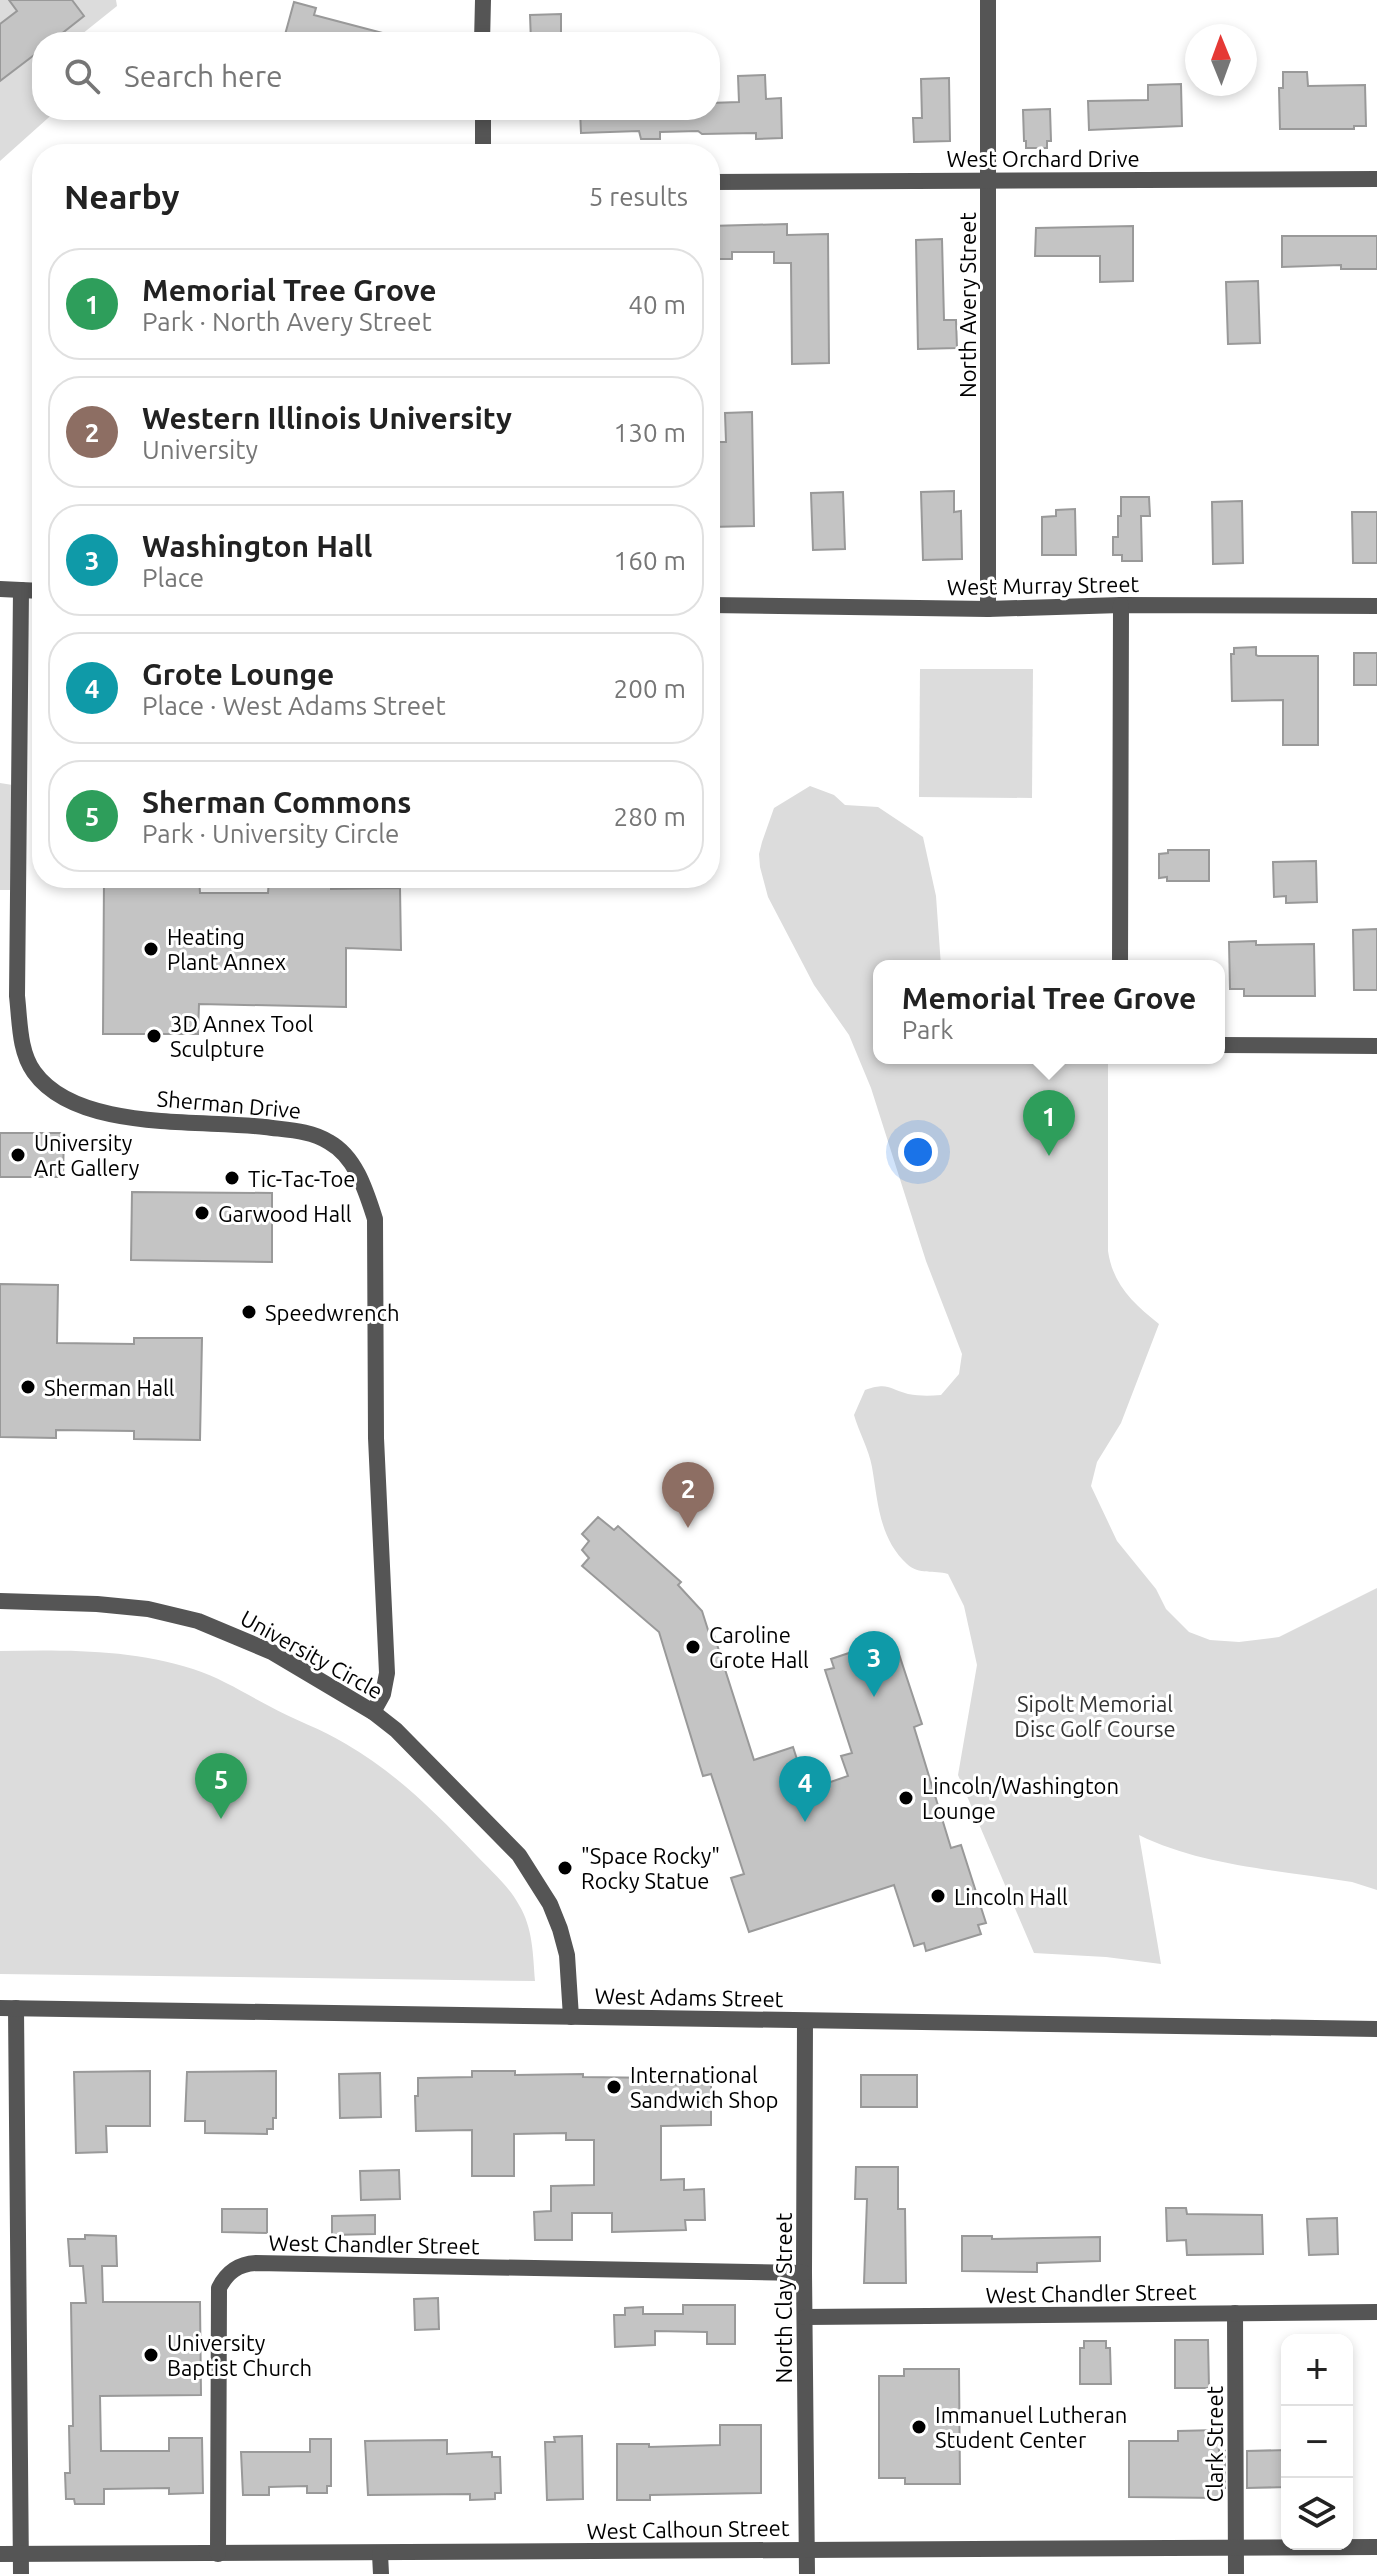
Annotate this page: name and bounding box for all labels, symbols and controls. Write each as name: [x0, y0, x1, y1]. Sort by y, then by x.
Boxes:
north arrow: [1185, 24, 1257, 96]
search box: [32, 32, 720, 120]
icon: search: [60, 54, 104, 98]
text: Search here: [124, 59, 283, 93]
street label: West Orchard Drive: [946, 146, 1140, 171]
text: Nearby: [64, 177, 179, 215]
text: 5 results: [589, 182, 688, 211]
street label: North Avery Street: [955, 212, 980, 398]
text: Memorial Tree Grove: [142, 273, 437, 307]
text: 1: [85, 290, 99, 319]
text: 40 m: [628, 290, 686, 319]
text: Park · North Avery Street: [142, 307, 432, 336]
text: Western Illinois University: [142, 401, 512, 435]
text: 2: [85, 418, 99, 447]
text: 130 m: [614, 418, 686, 447]
text: University: [142, 435, 258, 464]
text: Washington Hall: [142, 529, 372, 563]
text: 3: [85, 546, 99, 575]
text: 160 m: [614, 546, 686, 575]
text: Place: [142, 563, 204, 592]
street label: West Murray Street: [947, 571, 1140, 599]
text: Grote Lounge: [142, 657, 334, 691]
text: 4: [85, 674, 99, 703]
text: 200 m: [614, 674, 686, 703]
text: Place · West Adams Street: [142, 691, 446, 720]
text: Sherman Commons: [142, 785, 411, 819]
text: 5: [85, 802, 99, 831]
text: 280 m: [614, 802, 686, 831]
text: Park · University Circle: [142, 819, 399, 848]
place label: Heating Plant Annex: [167, 924, 286, 974]
marker: Heating Plant Annex: [142, 940, 160, 958]
popup: [873, 960, 1225, 1064]
text: Memorial Tree Grove: [902, 981, 1196, 1015]
place label: 3D Annex Tool Sculpture: [170, 1011, 314, 1061]
text: Park: [902, 1015, 953, 1044]
marker: 3D Annex Tool Sculpture: [145, 1027, 163, 1045]
street label: Sherman Drive: [156, 1085, 302, 1123]
pin: 1: [1023, 1090, 1075, 1156]
place label: University Art Gallery: [34, 1130, 140, 1180]
your location: [898, 1132, 938, 1172]
marker: University Art Gallery: [9, 1146, 27, 1164]
place label: Tic-Tac-Toe: [248, 1166, 355, 1191]
marker: Tic-Tac-Toe: [223, 1169, 241, 1187]
place label: Garwood Hall: [218, 1201, 352, 1226]
marker: Garwood Hall: [193, 1204, 211, 1222]
place label: Speedwrench: [265, 1300, 399, 1325]
marker: Speedwrench: [240, 1303, 258, 1321]
place label: Sherman Hall: [44, 1375, 175, 1400]
marker: Sherman Hall: [19, 1378, 37, 1396]
pin: 2: [662, 1462, 714, 1528]
street label: University Circle: [237, 1605, 387, 1703]
place label: Caroline Grote Hall: [709, 1622, 809, 1672]
pin: 3: [848, 1631, 900, 1697]
marker: Caroline Grote Hall: [684, 1638, 702, 1656]
park label: Sipolt Memorial Disc Golf Course: [1014, 1691, 1176, 1741]
pin: 5: [195, 1753, 247, 1819]
pin: 4: [779, 1756, 831, 1822]
place label: Lincoln/Washington Lounge: [922, 1773, 1119, 1823]
marker: Lincoln/Washington Lounge: [897, 1789, 915, 1807]
place label: "Space Rocky" Rocky Statue: [581, 1843, 720, 1893]
marker: "Space Rocky" Rocky Statue: [556, 1859, 574, 1877]
place label: Lincoln Hall: [954, 1884, 1068, 1909]
marker: Lincoln Hall: [929, 1887, 947, 1905]
street label: West Adams Street: [594, 1983, 784, 2011]
place label: International Sandwich Shop: [630, 2062, 778, 2112]
marker: International Sandwich Shop: [605, 2078, 623, 2096]
street label: North Clay Street: [771, 2212, 796, 2383]
street label: West Chandler Street: [268, 2230, 480, 2258]
street label: West Chandler Street: [985, 2279, 1197, 2307]
place label: University Baptist Church: [167, 2330, 312, 2380]
map controls: [1281, 2334, 1353, 2550]
button: +: [1281, 2334, 1353, 2406]
marker: University Baptist Church: [142, 2346, 160, 2364]
street label: Clark Street: [1202, 2385, 1227, 2502]
place label: Immanuel Lutheran Student Center: [935, 2402, 1127, 2452]
button: −: [1281, 2406, 1353, 2478]
marker: Immanuel Lutheran Student Center: [910, 2418, 928, 2436]
button: layers: [1281, 2478, 1353, 2550]
street label: West Calhoun Street: [586, 2515, 790, 2543]

